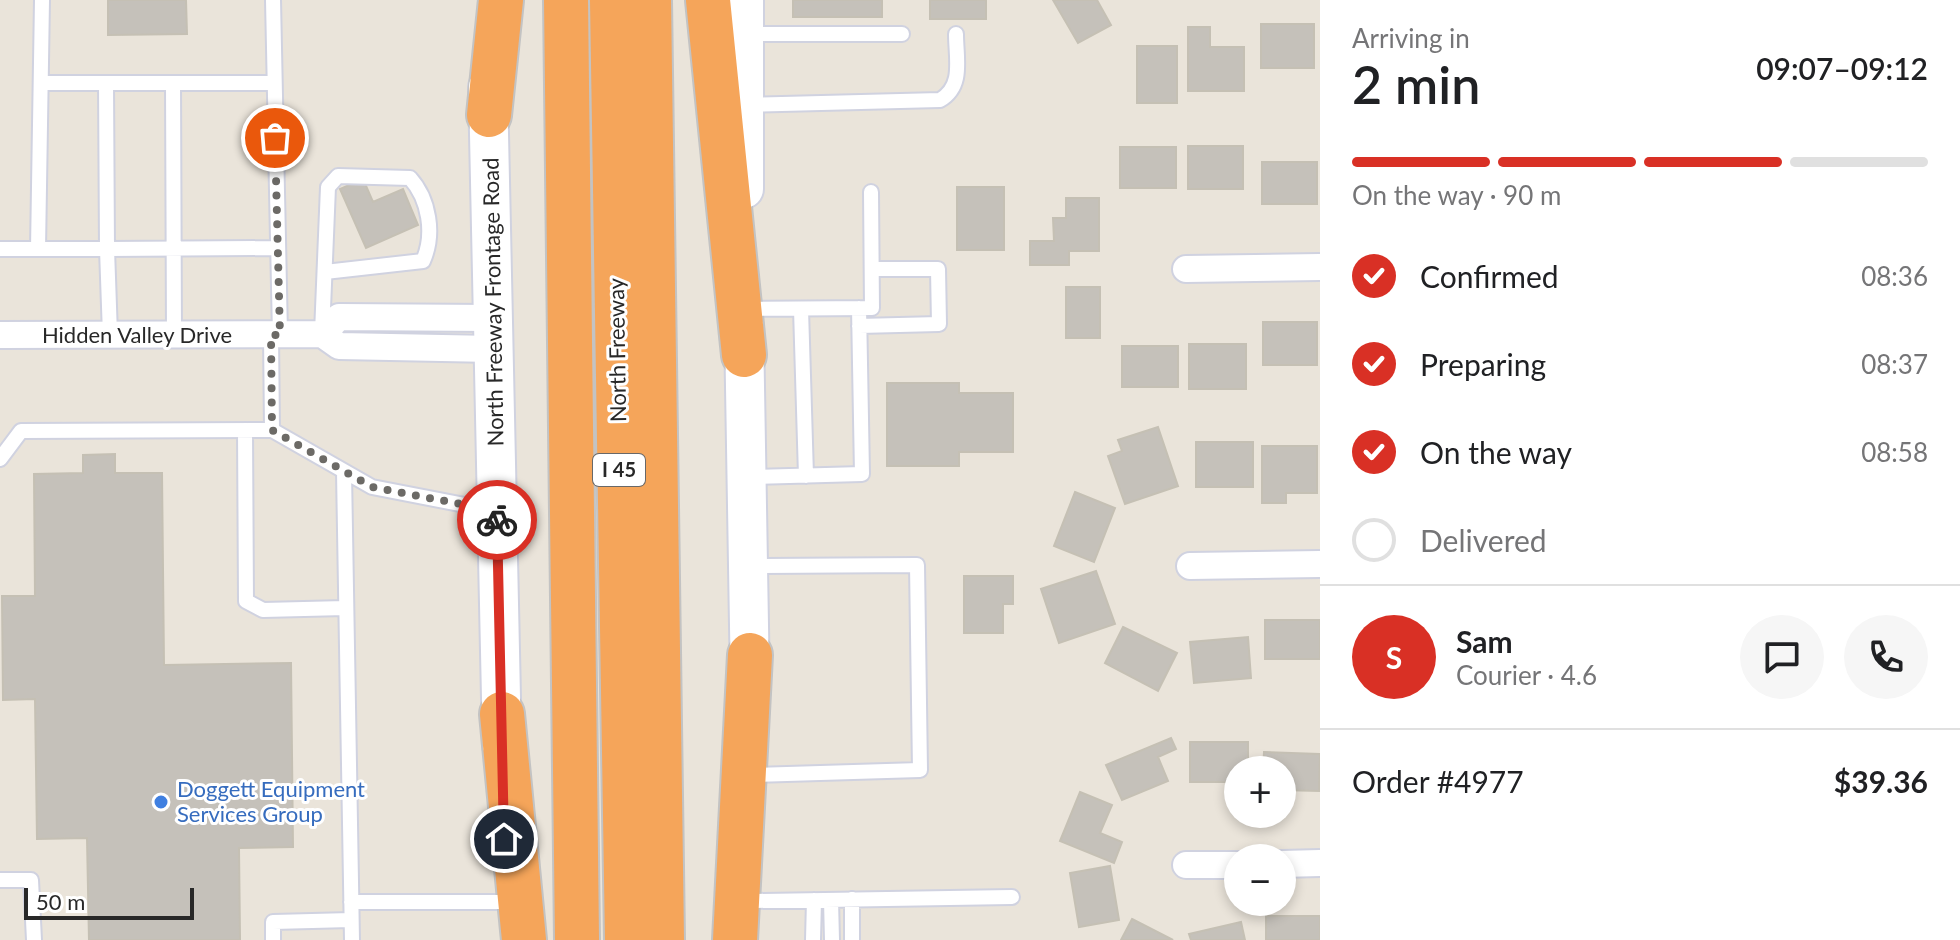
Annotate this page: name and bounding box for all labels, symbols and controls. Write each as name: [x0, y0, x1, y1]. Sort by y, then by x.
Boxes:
text: Arriving in: [1352, 22, 1470, 54]
text: 09:07–09:12: [1756, 50, 1928, 86]
text: 2 min: [1352, 53, 1480, 115]
pin: [241, 104, 309, 172]
icon: bag: [253, 116, 297, 160]
street label: North Freeway Frontage Road: [476, 157, 509, 447]
text: On the way · 90 m: [1352, 179, 1561, 211]
icon: check: [1352, 254, 1396, 298]
text: Confirmed: [1420, 258, 1559, 294]
text: 08:36: [1861, 260, 1928, 292]
street label: North Freeway: [602, 277, 631, 422]
street label: Hidden Valley Drive: [42, 321, 232, 348]
icon: check: [1352, 342, 1396, 386]
text: Preparing: [1420, 346, 1546, 382]
text: 08:37: [1861, 348, 1928, 380]
icon: check: [1352, 430, 1396, 474]
text: On the way: [1420, 434, 1572, 470]
text: 08:58: [1861, 436, 1928, 468]
road number: I 45: [593, 454, 645, 486]
courier: [457, 480, 537, 560]
icon: bike: [475, 498, 519, 542]
text: Delivered: [1420, 522, 1547, 558]
button: chat: [1740, 615, 1824, 699]
button: phone: [1844, 615, 1928, 699]
text: Sam: [1456, 623, 1513, 659]
text: S: [1386, 639, 1402, 675]
text: Courier · 4.6: [1456, 659, 1597, 691]
map controls: [1224, 756, 1296, 916]
button: +: [1224, 756, 1296, 828]
text: Order #4977: [1352, 763, 1524, 799]
text: $39.36: [1834, 763, 1928, 799]
place label: Doggett Equipment Services Group: [177, 775, 365, 827]
marker: Doggett Equipment Services Group: [152, 793, 170, 811]
pin: [470, 805, 538, 873]
icon: home: [482, 817, 526, 861]
button: −: [1224, 844, 1296, 916]
scale bar: [24, 884, 194, 920]
text: 50 m: [36, 888, 85, 915]

